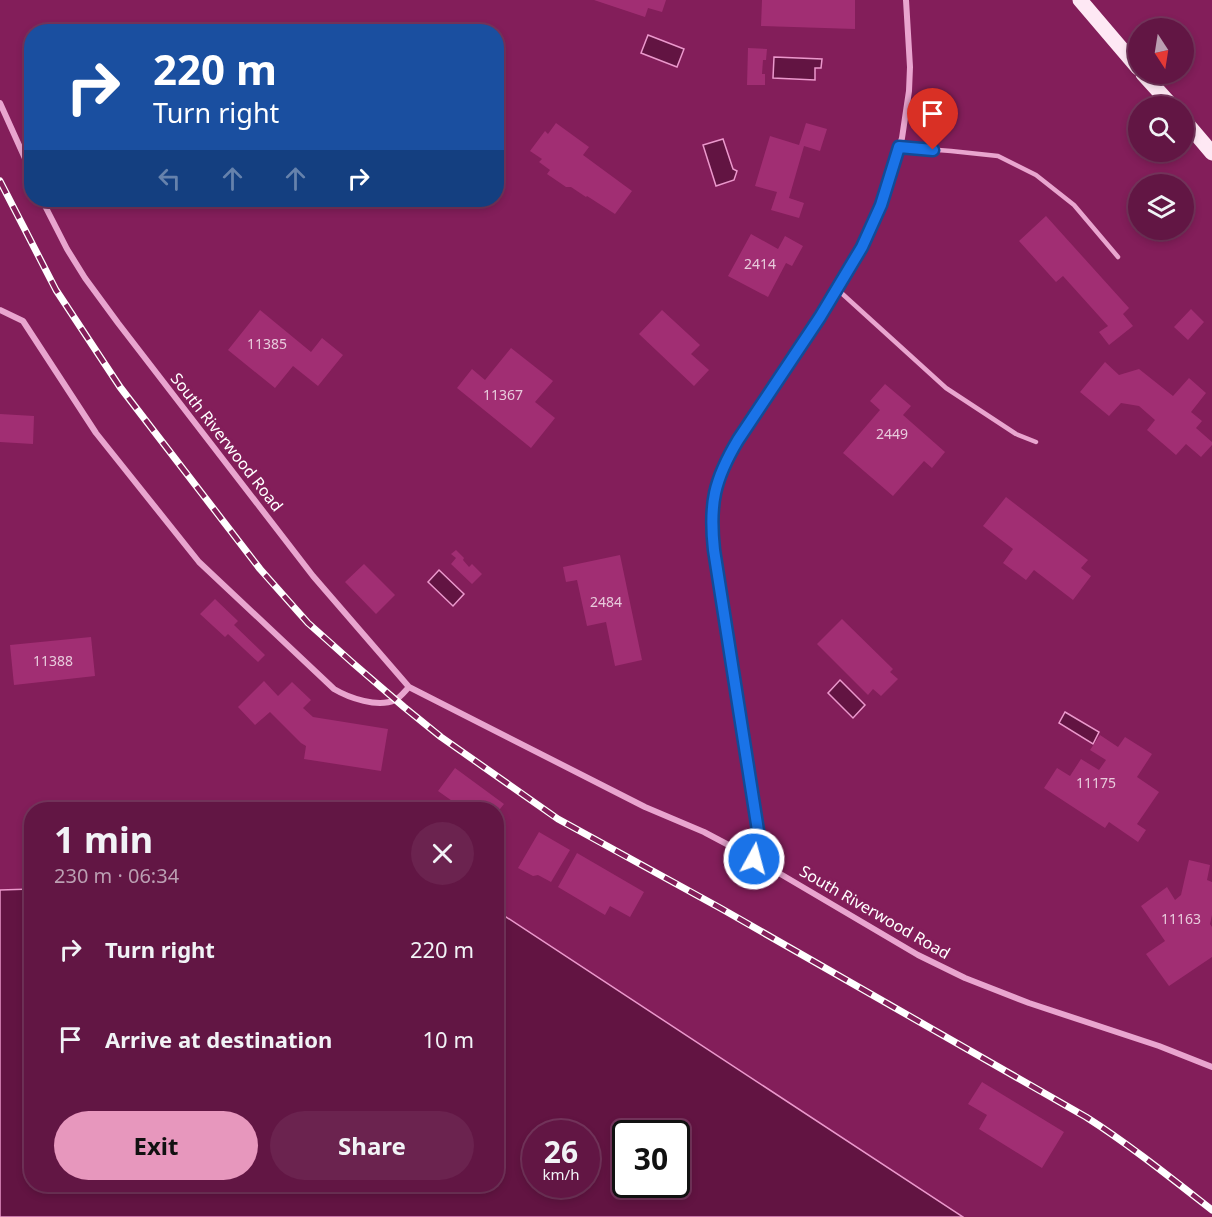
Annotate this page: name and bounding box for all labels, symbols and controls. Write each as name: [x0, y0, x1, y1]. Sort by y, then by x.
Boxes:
north arrow: [1128, 18, 1194, 84]
map controls: [1128, 18, 1194, 240]
text: 220 m: [153, 40, 277, 97]
icon: right: [54, 48, 132, 126]
pin: [907, 88, 958, 150]
text: Turn right: [153, 94, 279, 131]
button: search: [1128, 96, 1194, 162]
icon: arrive: [916, 97, 949, 130]
icon: left: [153, 162, 186, 195]
icon: ahead: [216, 162, 249, 195]
icon: ahead: [279, 162, 312, 195]
icon: right: [342, 162, 375, 195]
button: layers: [1128, 174, 1194, 240]
house number: 2414: [744, 254, 776, 273]
house number: 11385: [247, 334, 287, 353]
street label: South Riverwood Road: [166, 368, 288, 516]
house number: 11367: [483, 385, 523, 404]
house number: 2449: [876, 424, 908, 443]
house number: 2484: [590, 592, 622, 611]
house number: 11388: [33, 651, 73, 670]
house number: 11175: [1076, 773, 1116, 792]
text: 1 min: [54, 815, 153, 864]
button: close: [411, 822, 474, 885]
position arrow: [722, 827, 786, 891]
street label: South Riverwood Road: [796, 860, 954, 964]
text: 230 m · 06:34: [54, 862, 179, 889]
house number: 11163: [1161, 909, 1201, 928]
icon: right: [54, 933, 87, 966]
text: Turn right: [105, 934, 215, 964]
text: 220 m: [410, 934, 474, 964]
icon: arrive: [54, 1023, 87, 1056]
text: Arrive at destination: [105, 1024, 332, 1054]
text: 10 m: [423, 1024, 474, 1054]
button: Exit: [54, 1111, 258, 1180]
button: Share: [270, 1111, 474, 1180]
speed limit sign: 30: [612, 1120, 690, 1198]
text: 26: [544, 1131, 578, 1172]
text: km/h: [543, 1164, 579, 1184]

